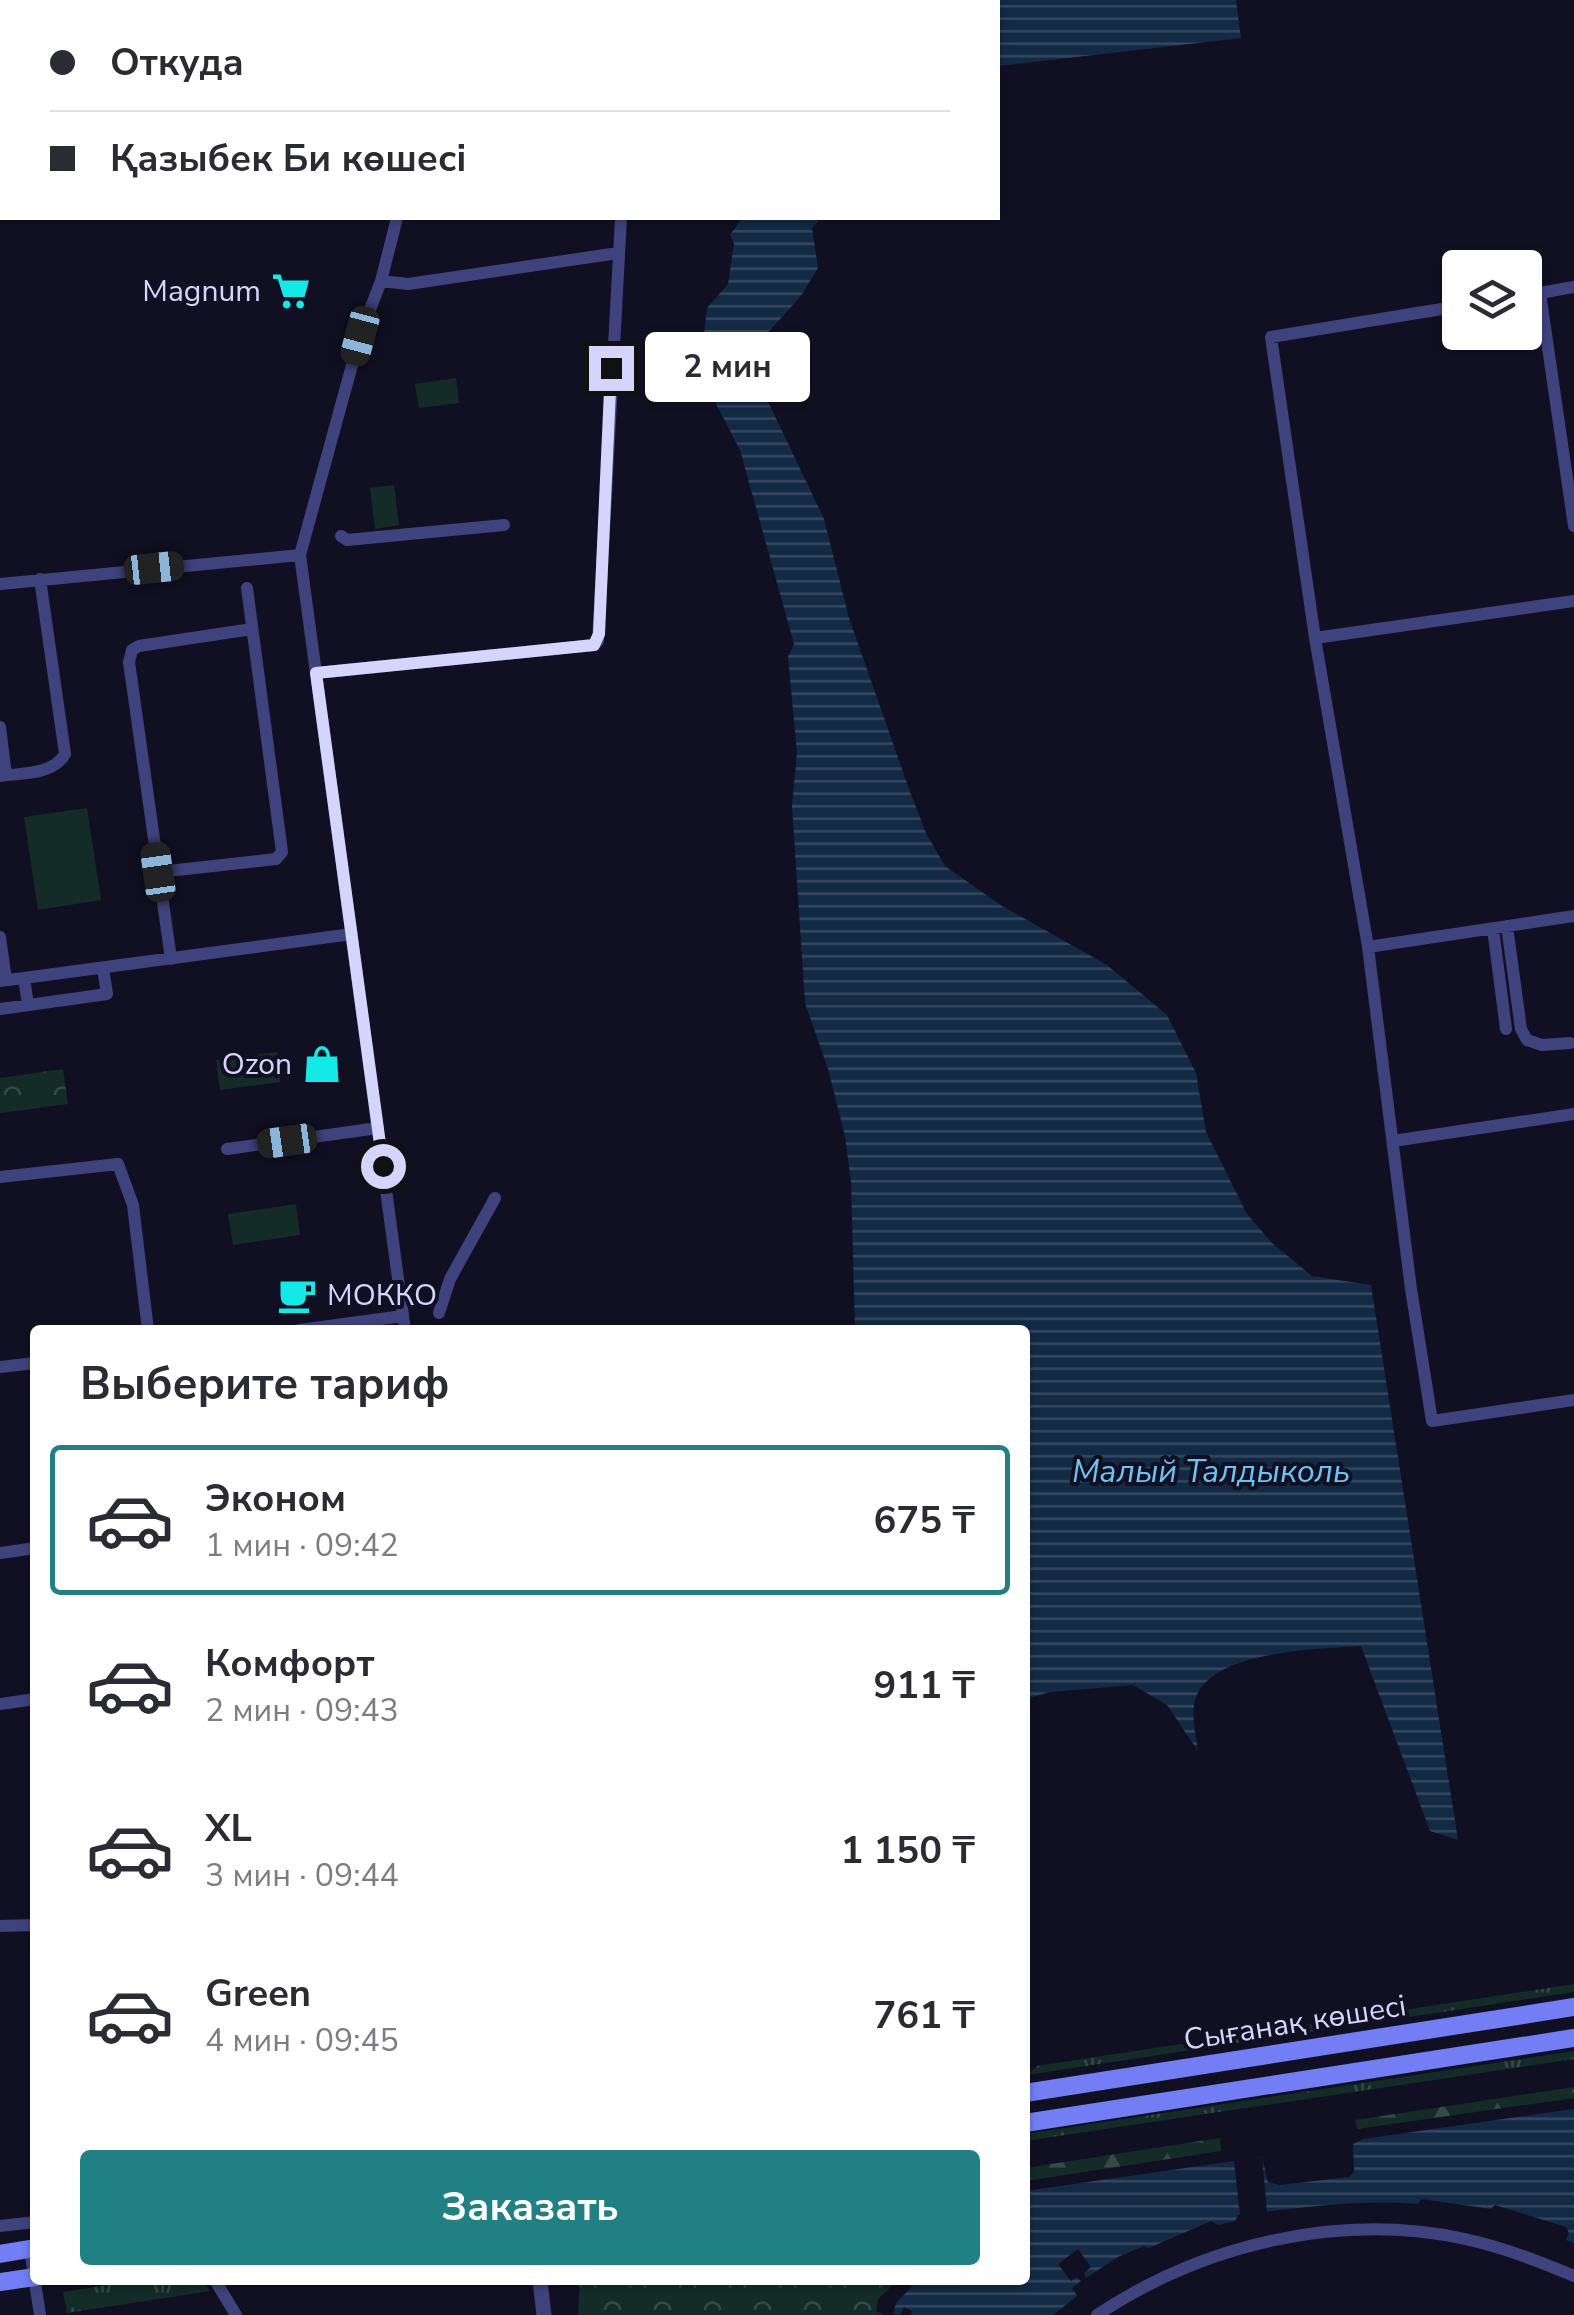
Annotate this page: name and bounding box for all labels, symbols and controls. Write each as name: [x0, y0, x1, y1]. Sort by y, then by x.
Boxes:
text: Откуда: [110, 37, 244, 88]
text: Қазыбек Би көшесі: [110, 133, 467, 184]
map controls: [1442, 250, 1542, 350]
button: layers: [1442, 250, 1542, 350]
supermarket icon: Magnum: [270, 270, 312, 312]
place label: Magnum: [142, 271, 261, 312]
car: [338, 303, 382, 369]
callout: 2 мин: [646, 333, 811, 403]
text: 2 мин: [683, 345, 772, 388]
route end: [589, 346, 634, 391]
car: [123, 550, 185, 586]
car: [139, 840, 177, 904]
shop icon: Ozon: [301, 1043, 343, 1085]
place label: Ozon: [222, 1044, 292, 1085]
car: [255, 1122, 319, 1160]
route start: [361, 1144, 406, 1189]
cafe icon: МОККО: [276, 1274, 318, 1316]
place label: МОККО: [327, 1275, 437, 1316]
text: Выберите тариф: [80, 1354, 450, 1415]
water label: Малый Талдыколь: [1072, 1450, 1350, 1493]
text: Эконом: [205, 1473, 346, 1524]
icon: car: [85, 1475, 175, 1565]
text: 675 ₸: [874, 1495, 975, 1546]
text: 1 мин · 09:42: [205, 1524, 399, 1567]
text: Комфорт: [205, 1638, 374, 1689]
icon: car: [85, 1640, 175, 1730]
text: 911 ₸: [874, 1660, 975, 1711]
text: 2 мин · 09:43: [205, 1689, 399, 1732]
text: XL: [205, 1803, 252, 1854]
icon: car: [85, 1805, 175, 1895]
text: 1 150 ₸: [840, 1825, 975, 1876]
text: 3 мин · 09:44: [205, 1854, 399, 1897]
text: Green: [205, 1968, 311, 2019]
icon: car: [85, 1970, 175, 2060]
street label: Сығанақ көшесі: [1181, 1985, 1409, 2061]
text: 761 ₸: [874, 1990, 975, 2041]
text: 4 мин · 09:45: [205, 2019, 399, 2062]
button: Заказать: [80, 2150, 980, 2265]

